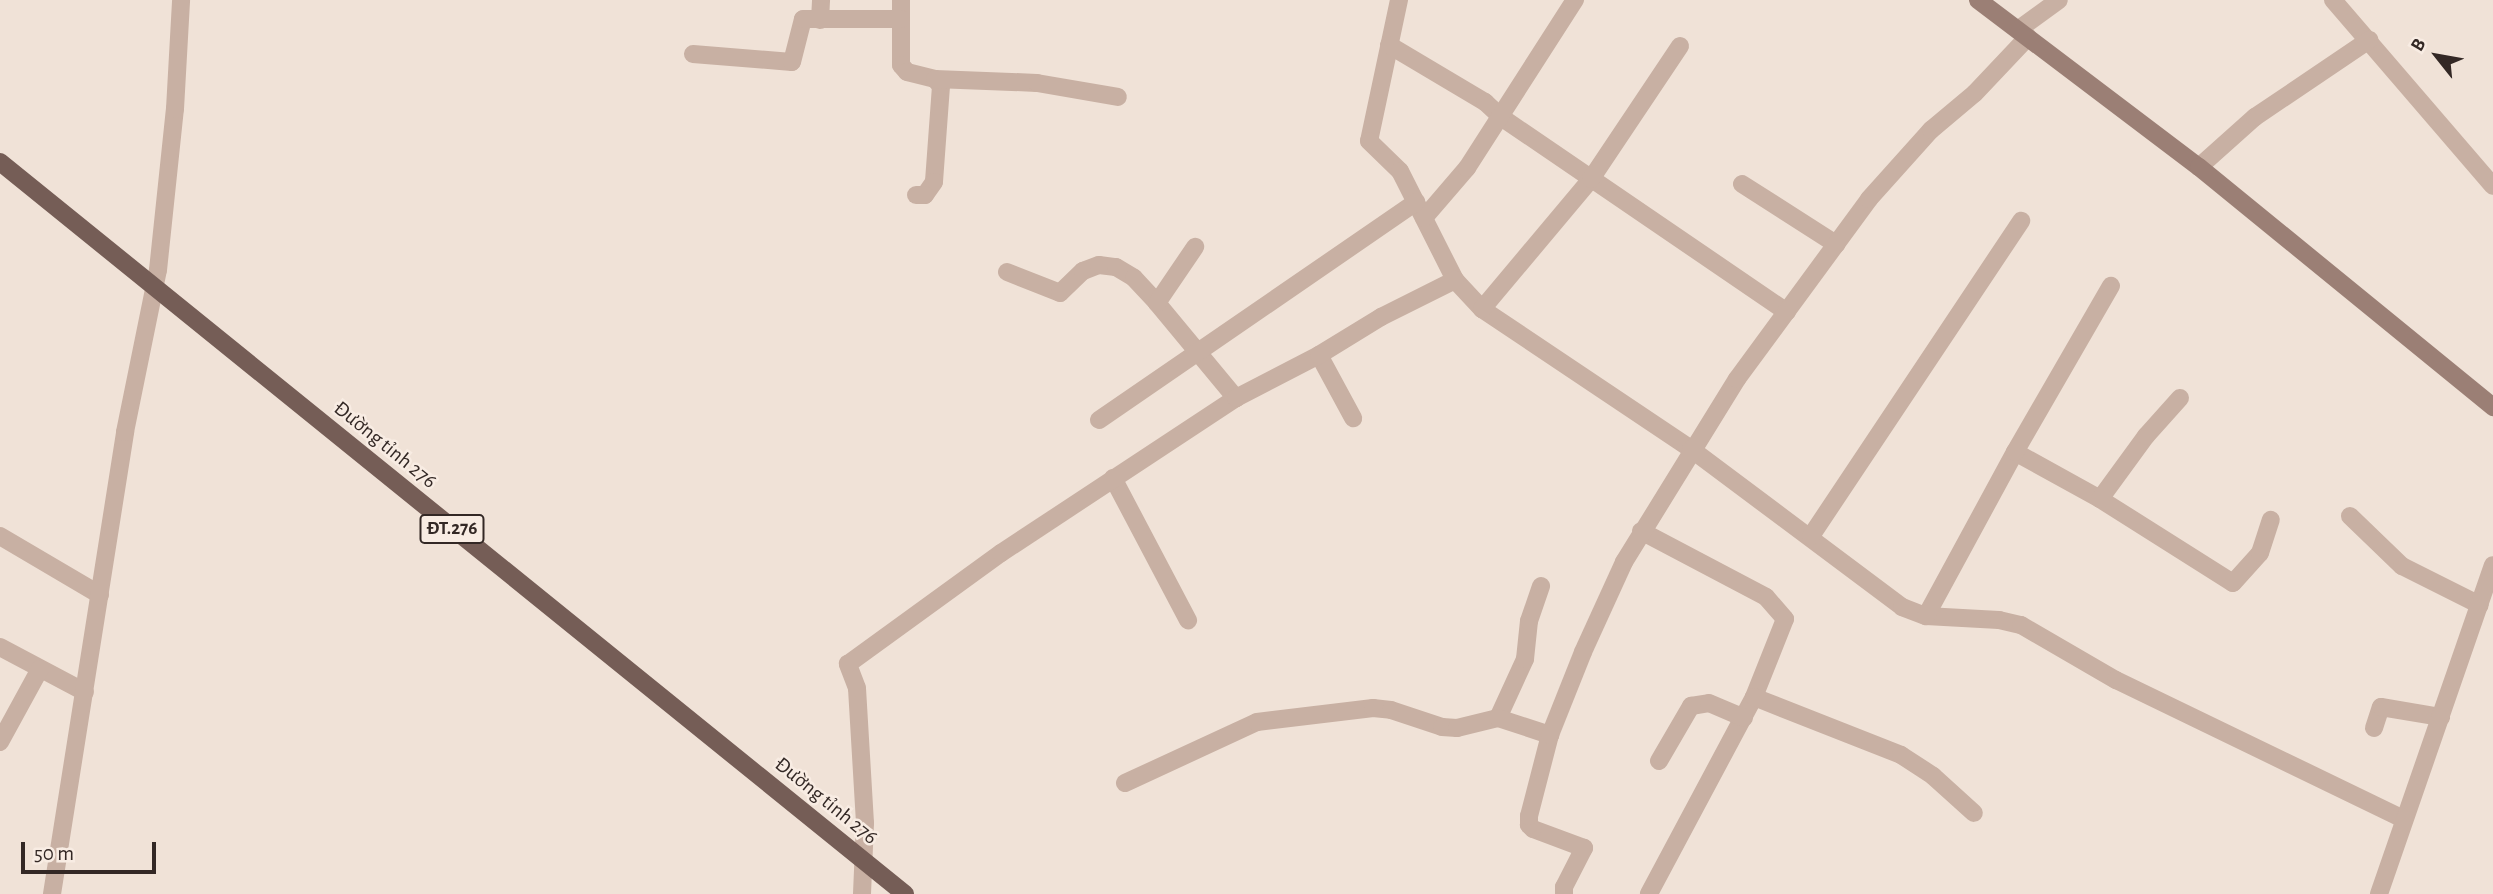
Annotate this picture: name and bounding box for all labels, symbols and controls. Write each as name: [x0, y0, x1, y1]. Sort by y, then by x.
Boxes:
north arrow: [2402, 21, 2472, 91]
text: B: [2408, 35, 2430, 55]
street label: Đường tỉnh 276: [328, 396, 442, 494]
road number: ĐT.276: [419, 514, 485, 544]
street label: Đường tỉnh 276: [769, 752, 883, 850]
scale bar: [24, 828, 159, 872]
text: 50 m: [34, 843, 74, 864]

